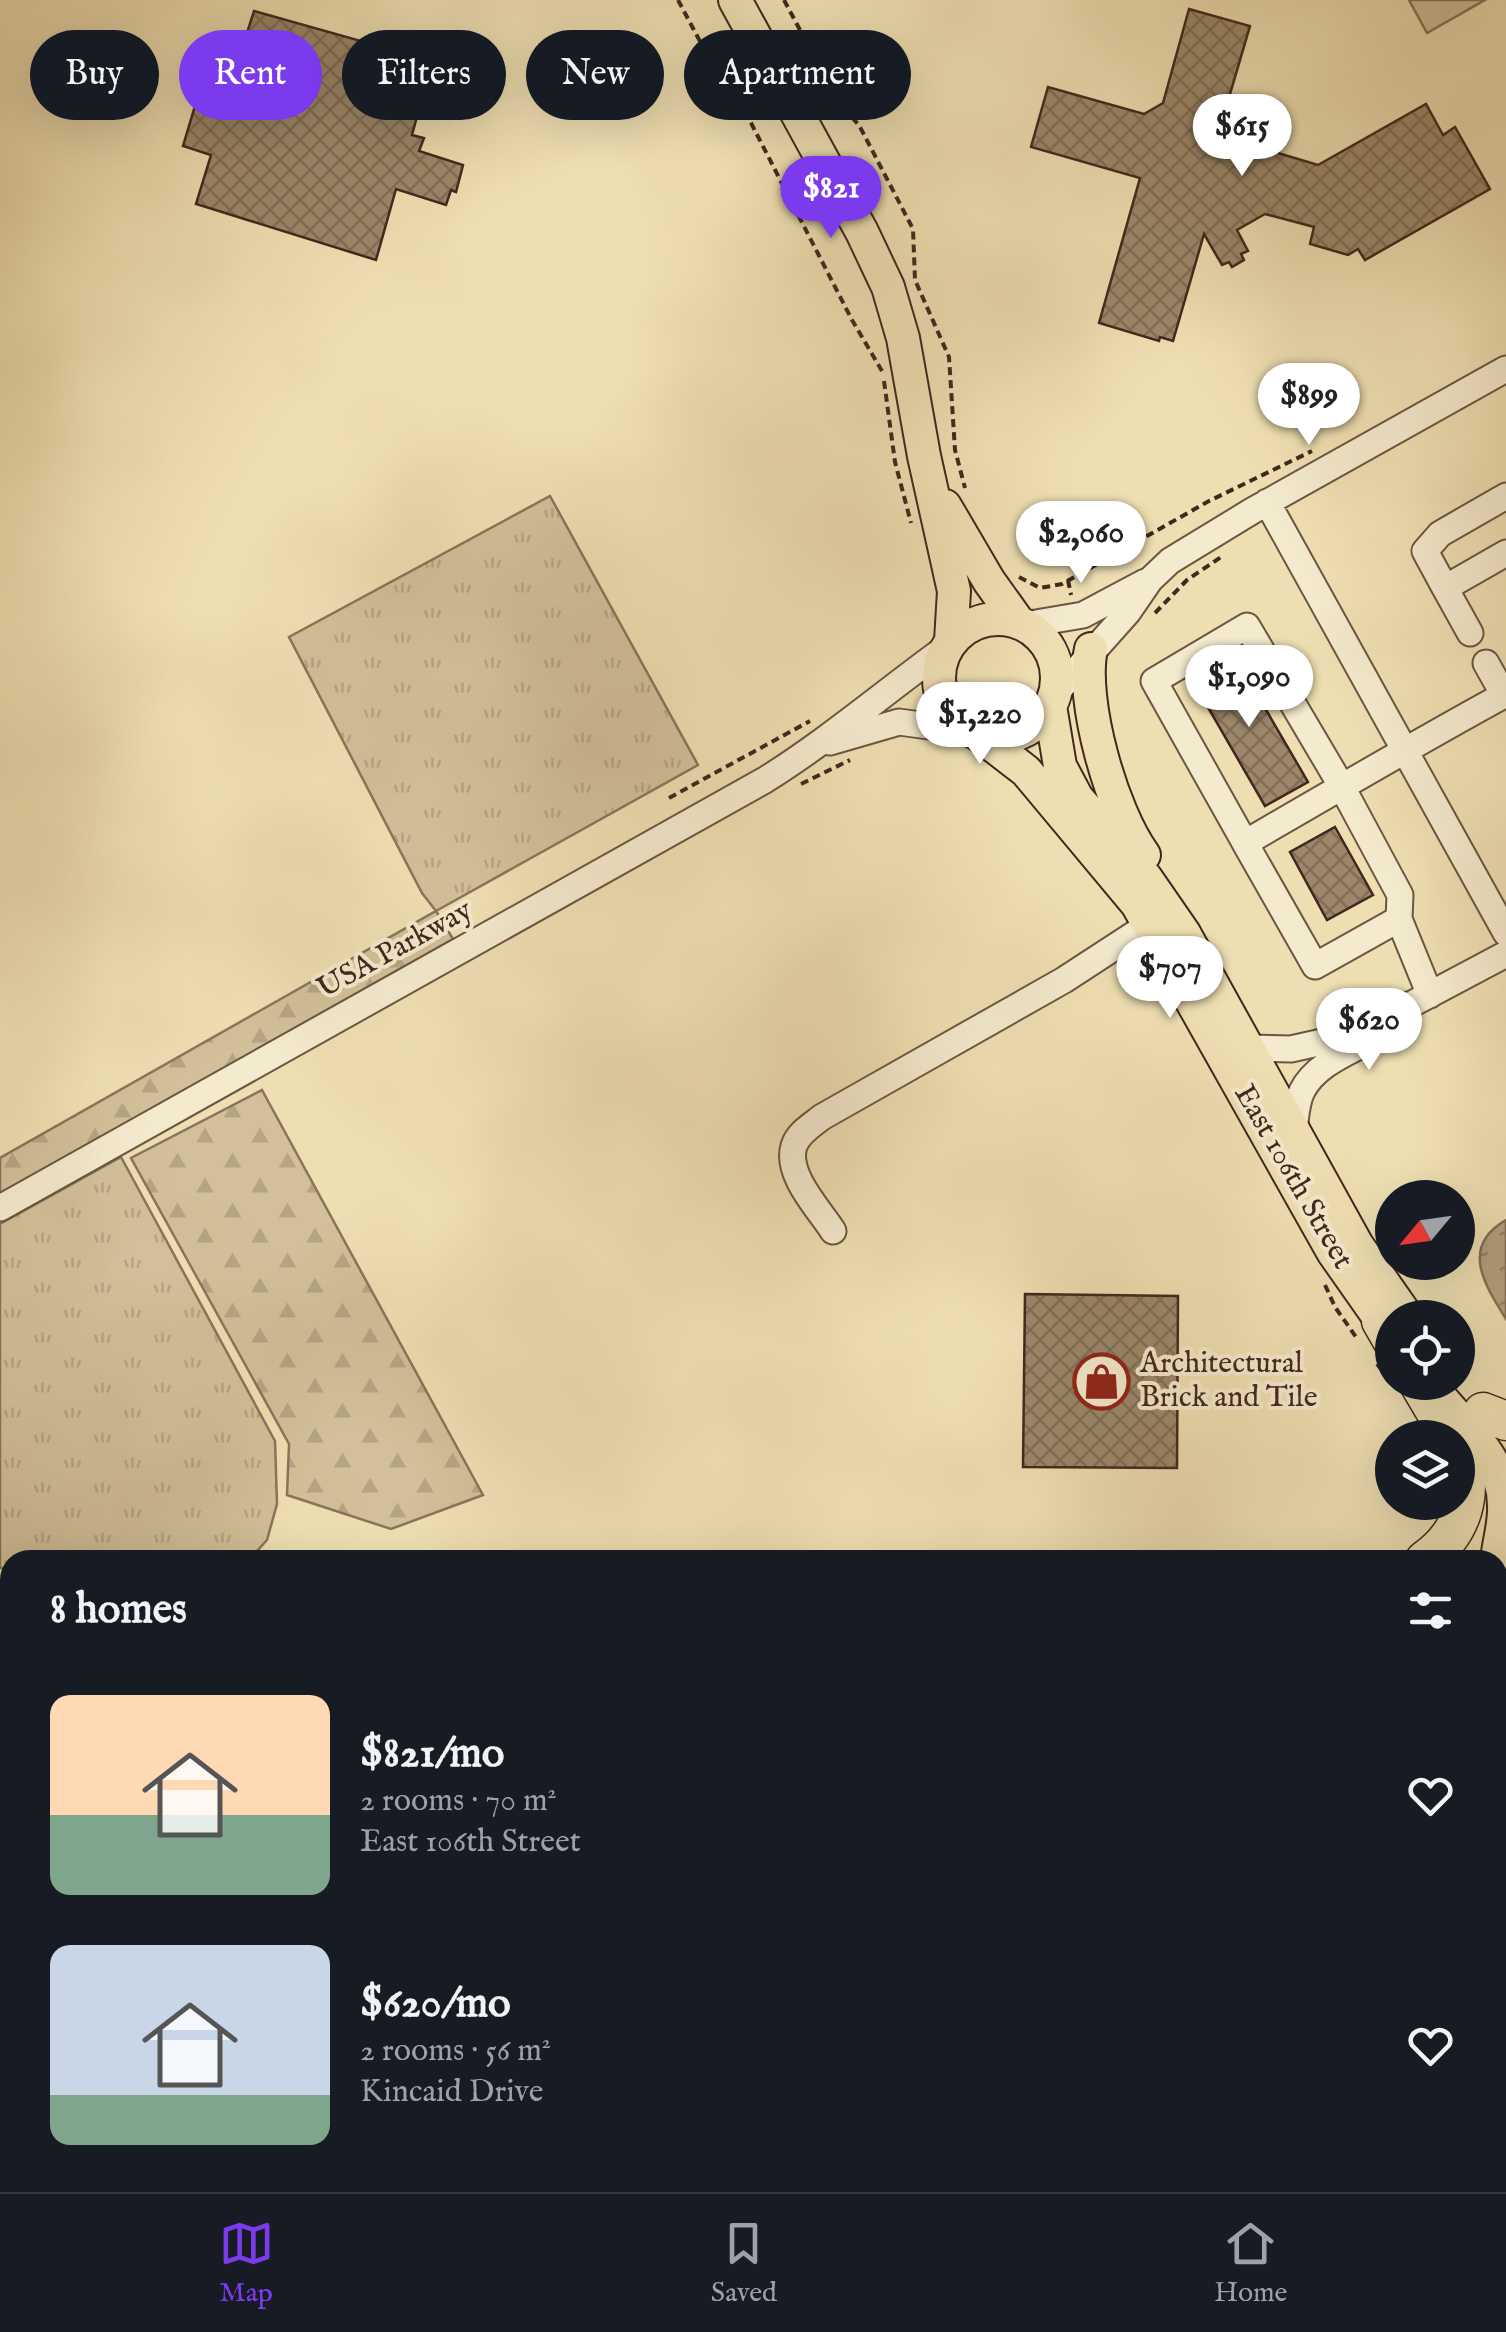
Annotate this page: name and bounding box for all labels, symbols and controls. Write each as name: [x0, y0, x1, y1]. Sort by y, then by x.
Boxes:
chip: Buy: [30, 30, 159, 120]
chip: Rent: [179, 30, 322, 120]
chip: Filters: [342, 30, 506, 120]
chip: New: [526, 30, 664, 120]
chip: Apartment: [684, 30, 911, 120]
pin: $615: [1183, 94, 1301, 179]
text: $615: [1215, 106, 1269, 147]
pin: $821: [772, 156, 890, 241]
text: $821: [802, 168, 860, 209]
pin: $899: [1250, 363, 1368, 448]
text: $899: [1280, 375, 1338, 416]
pin: $2,060: [1000, 501, 1162, 586]
text: $2,060: [1038, 513, 1124, 554]
pin: $1,090: [1168, 645, 1330, 730]
text: $1,090: [1207, 657, 1291, 698]
pin: $1,220: [899, 682, 1061, 767]
text: $1,220: [938, 694, 1022, 735]
street label: USA Parkway: [311, 892, 479, 1008]
pin: $707: [1111, 936, 1229, 1021]
text: $707: [1138, 948, 1202, 989]
pin: $620: [1310, 988, 1428, 1073]
text: $620: [1338, 1000, 1400, 1041]
street label: East 106th Street: [1225, 1078, 1361, 1276]
north arrow: [1375, 1180, 1475, 1280]
map controls: [1375, 1180, 1475, 1520]
button: locate: [1375, 1300, 1475, 1400]
place label: Architectural Brick and Tile: [1139, 1345, 1317, 1417]
shop icon: Architectural Brick and Tile: [1071, 1351, 1131, 1411]
button: layers: [1375, 1420, 1475, 1520]
icon: filters: [1403, 1583, 1458, 1638]
text: 8 homes: [50, 1584, 187, 1637]
text: $821/mo: [360, 1728, 504, 1781]
icon: home: [130, 1735, 250, 1855]
icon: heart: [1403, 1768, 1458, 1823]
text: 2 rooms · 70 m²: [360, 1781, 557, 1822]
text: East 106th Street: [360, 1822, 581, 1863]
text: $620/mo: [360, 1978, 511, 2031]
icon: home: [130, 1985, 250, 2105]
icon: heart: [1403, 2018, 1458, 2073]
text: 2 rooms · 56 m²: [360, 2031, 551, 2072]
text: Kincaid Drive: [360, 2072, 543, 2113]
tab: Map: [219, 2216, 274, 2311]
tab: Saved: [711, 2216, 777, 2311]
tab: Home: [1214, 2216, 1287, 2311]

